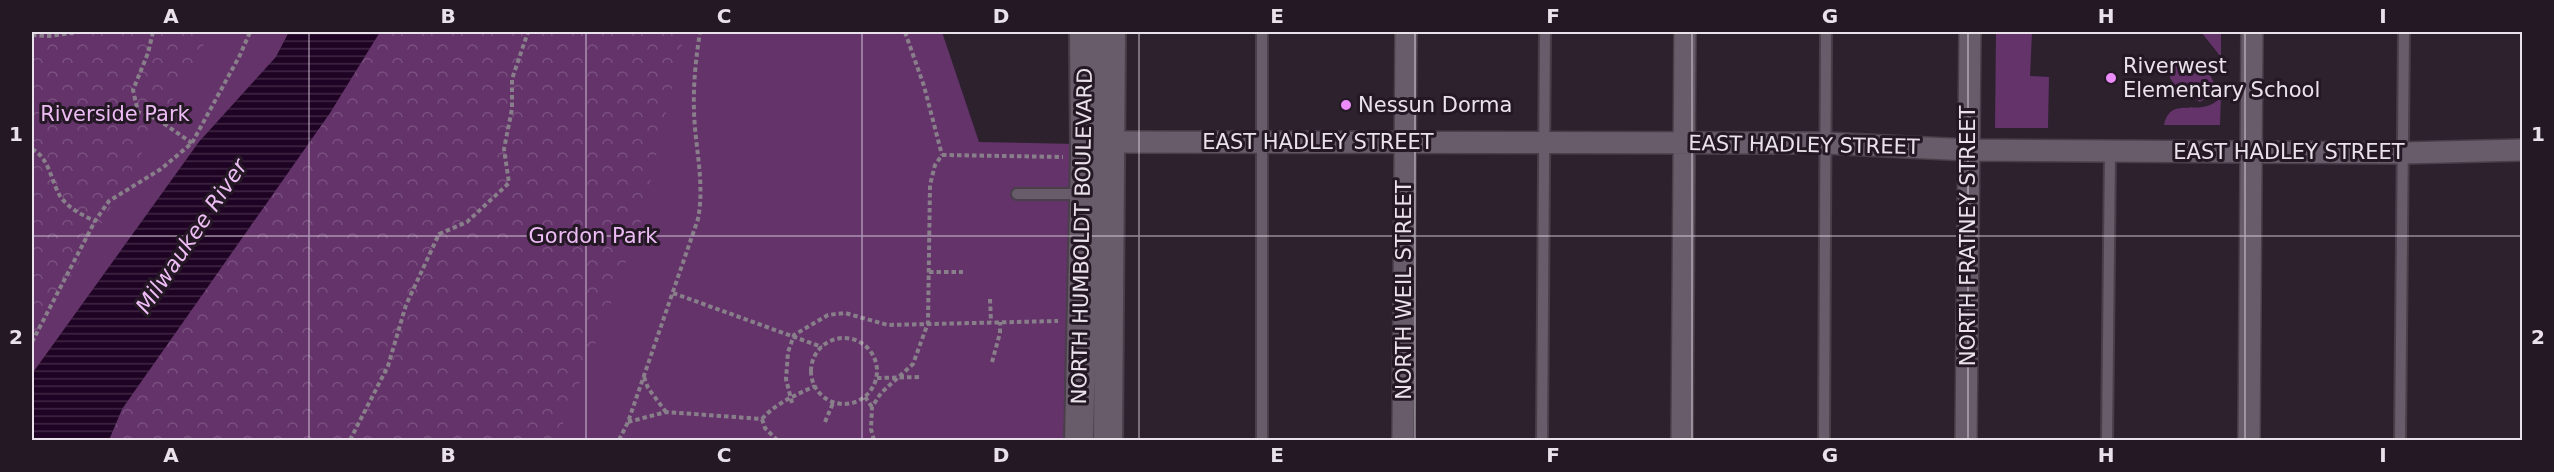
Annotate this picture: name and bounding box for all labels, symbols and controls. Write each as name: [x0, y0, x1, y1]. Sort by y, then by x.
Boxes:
text: A: [163, 4, 179, 28]
text: B: [440, 4, 456, 28]
text: C: [717, 4, 731, 28]
text: D: [993, 4, 1009, 28]
text: E: [1270, 4, 1284, 28]
text: F: [1546, 4, 1560, 28]
text: G: [1822, 4, 1838, 28]
text: H: [2098, 4, 2114, 28]
text: I: [2379, 4, 2387, 28]
place label: Riverwest Elementary School: [2123, 54, 2320, 102]
street label: NORTH HUMBOLDT BOULEVARD: [1067, 67, 1097, 405]
marker: Riverwest Elementary School: [2104, 71, 2118, 85]
place label: Nessun Dorma: [1358, 93, 1512, 117]
marker: Nessun Dorma: [1339, 98, 1353, 112]
park label: Riverside Park: [40, 102, 191, 126]
street label: NORTH FRATNEY STREET: [1956, 106, 1980, 366]
text: 1: [9, 122, 23, 146]
text: 1: [2531, 122, 2545, 146]
street label: EAST HADLEY STREET: [1202, 130, 1434, 154]
street label: EAST HADLEY STREET: [1688, 131, 1920, 159]
street label: EAST HADLEY STREET: [2173, 140, 2405, 164]
water label: Milwaukee River: [131, 153, 253, 318]
street label: NORTH WEIL STREET: [1392, 180, 1416, 400]
park label: Gordon Park: [529, 224, 658, 248]
text: 2: [9, 325, 23, 349]
text: 2: [2531, 325, 2545, 349]
text: A: [163, 443, 179, 467]
text: B: [440, 443, 456, 467]
text: C: [717, 443, 731, 467]
text: D: [993, 443, 1009, 467]
text: E: [1270, 443, 1284, 467]
text: F: [1546, 443, 1560, 467]
text: G: [1822, 443, 1838, 467]
text: H: [2098, 443, 2114, 467]
text: I: [2379, 443, 2387, 467]

